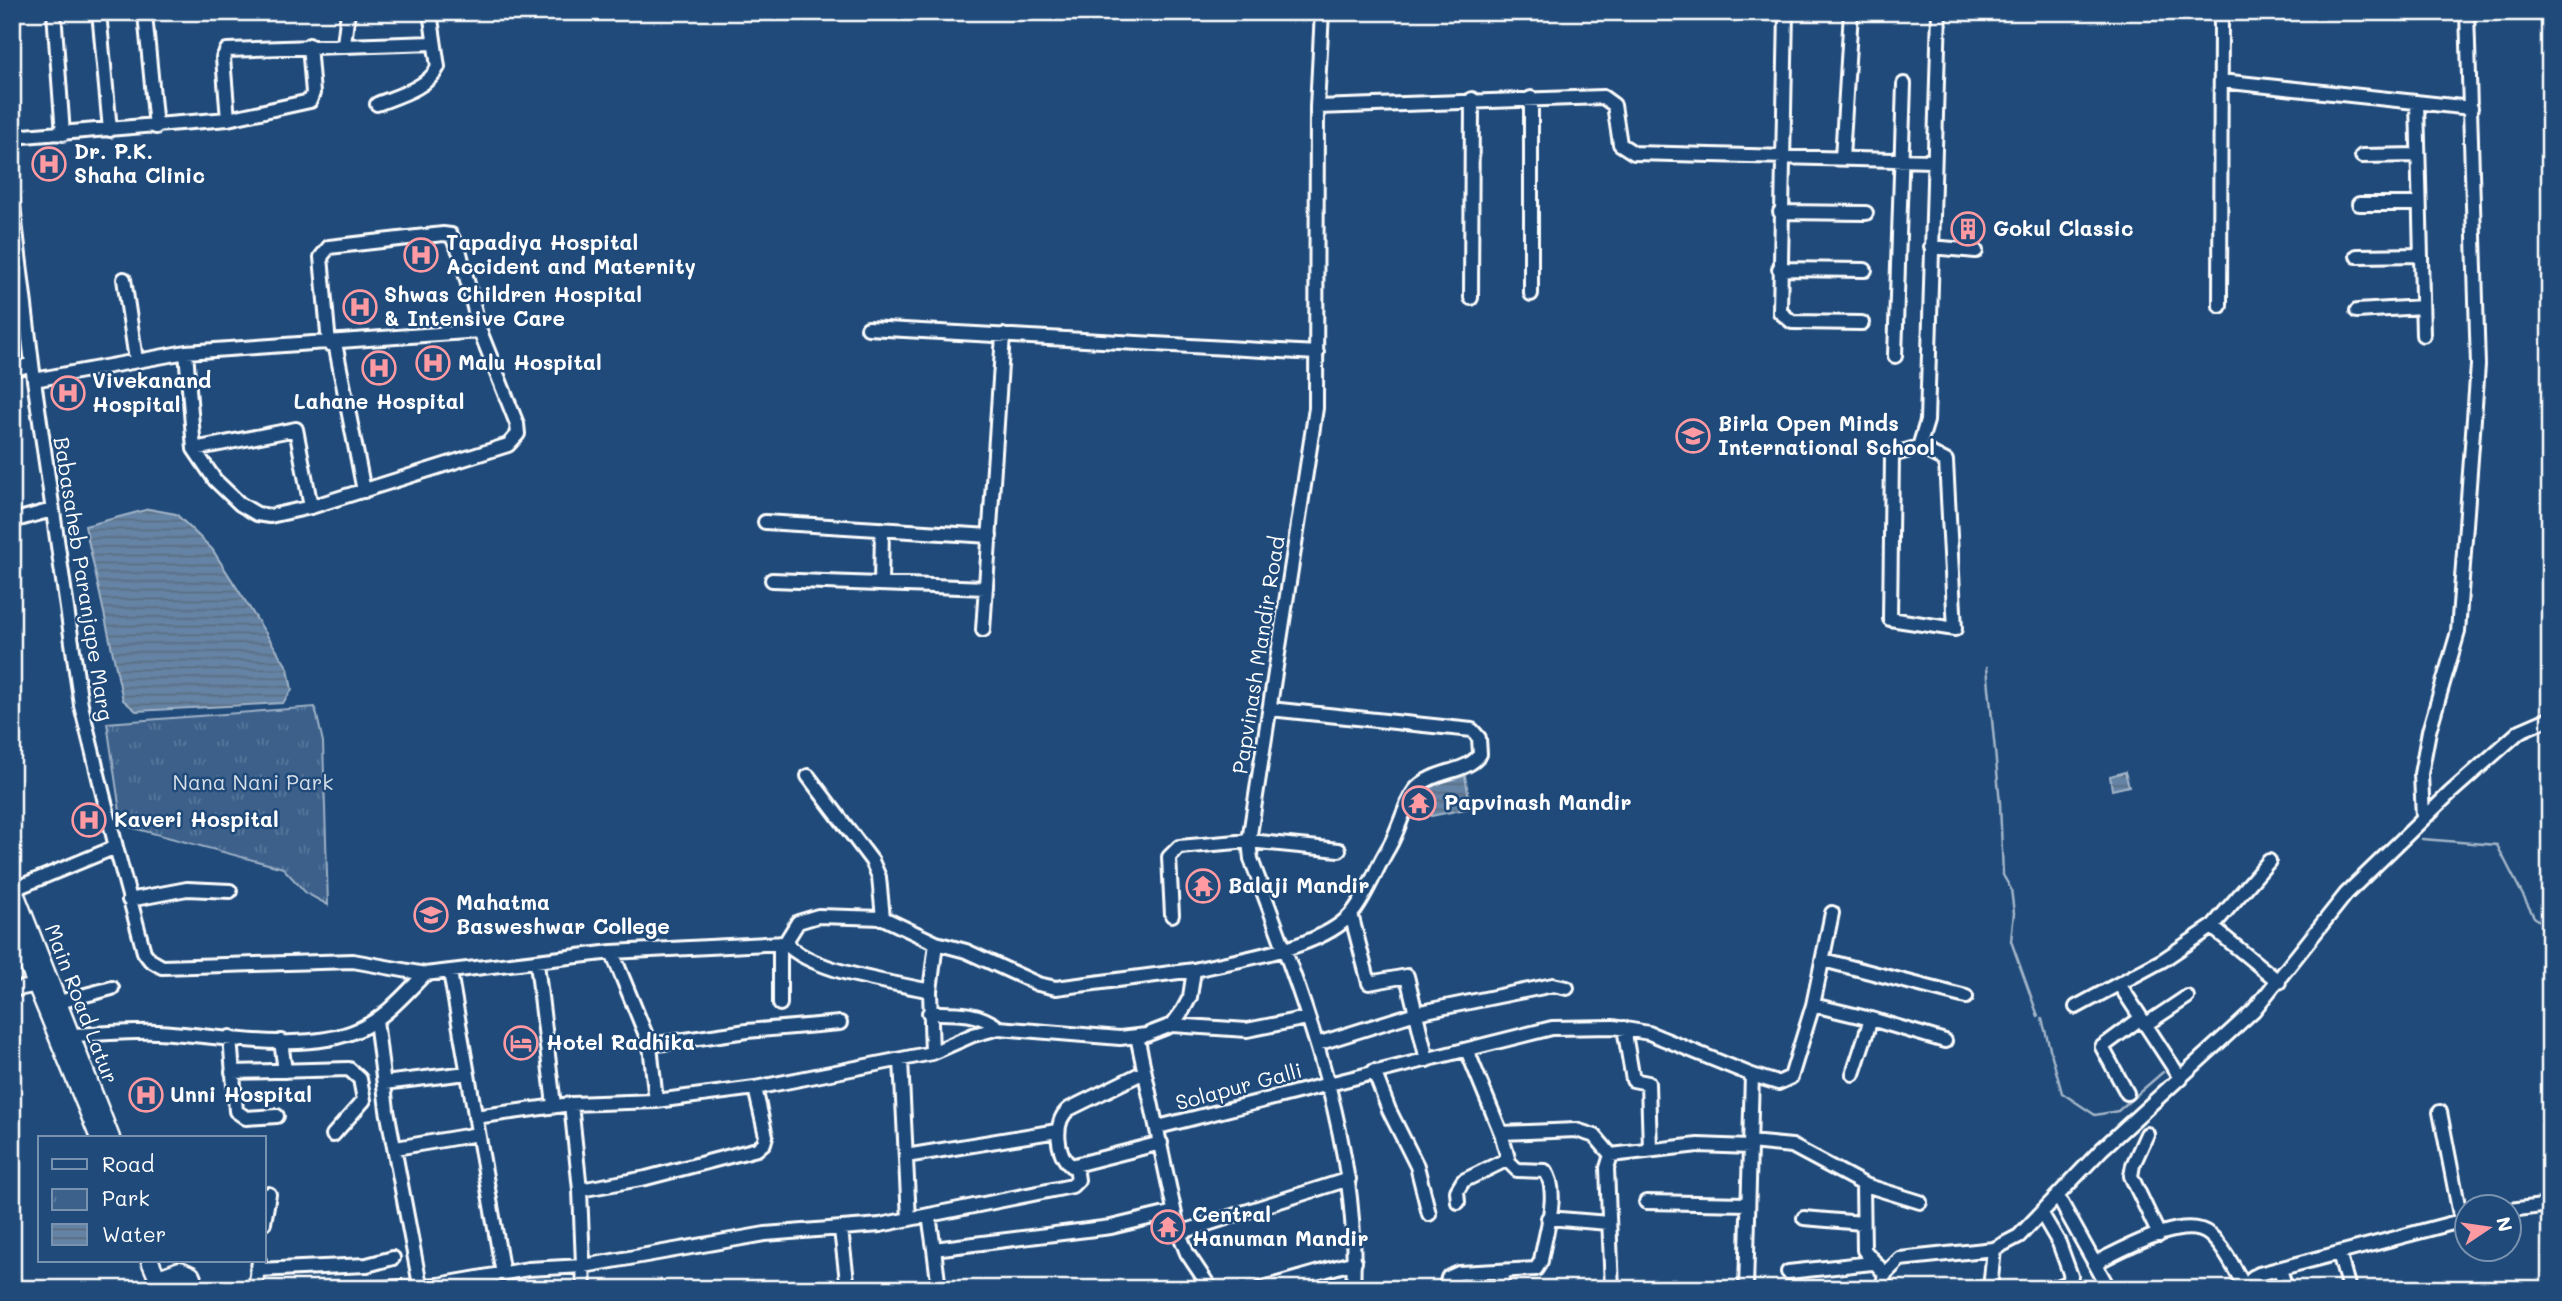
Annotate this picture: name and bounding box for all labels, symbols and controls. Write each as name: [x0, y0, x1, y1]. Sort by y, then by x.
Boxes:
place label: Dr. P.K. Shaha Clinic: [74, 137, 205, 188]
hospital icon: Dr. P.K. Shaha Clinic: [30, 145, 68, 183]
building icon: Gokul Classic: [1949, 210, 1987, 248]
place label: Gokul Classic: [1993, 214, 2133, 241]
place label: Tapadiya Hospital Accident and Maternity: [446, 228, 696, 280]
hospital icon: Tapadiya Hospital Accident and Maternity: [402, 236, 440, 274]
place label: Shwas Children Hospital & Intensive Care: [384, 280, 642, 331]
hospital icon: Shwas Children Hospital & Intensive Care: [341, 288, 379, 326]
hospital icon: Malu Hospital: [414, 344, 452, 382]
place label: Malu Hospital: [458, 348, 602, 375]
hospital icon: Lahane Hospital: [360, 349, 398, 387]
place label: Vivekanand Hospital: [92, 366, 211, 417]
hospital icon: Vivekanand Hospital: [49, 374, 87, 412]
place label: Lahane Hospital: [294, 387, 464, 414]
place label: Birla Open Minds International School: [1718, 409, 1935, 460]
school or university icon: Birla Open Minds International School: [1674, 417, 1712, 455]
street label: Babasaheb Paranjape Marg: [49, 435, 120, 723]
street label: Papvinash Mandir Road: [1225, 534, 1290, 776]
park label: Nana Nani Park: [173, 768, 334, 795]
temple icon: Papvinash Mandir: [1400, 784, 1438, 822]
place label: Papvinash Mandir: [1444, 788, 1632, 815]
hospital icon: Kaveri Hospital: [70, 801, 108, 839]
place label: Kaveri Hospital: [114, 805, 279, 832]
temple icon: Balaji Mandir: [1184, 867, 1222, 905]
place label: Balaji Mandir: [1228, 871, 1369, 898]
place label: Mahatma Basweshwar College: [456, 888, 670, 939]
school or university icon: Mahatma Basweshwar College: [412, 896, 450, 934]
street label: Main Road Latur: [40, 920, 125, 1087]
hotel icon: Hotel Radhika: [502, 1024, 540, 1062]
place label: Hotel Radhika: [546, 1028, 695, 1055]
street label: Solapur Galli: [1172, 1056, 1305, 1115]
hospital icon: Unni Hospital: [127, 1076, 165, 1114]
place label: Unni Hospital: [170, 1080, 312, 1107]
legend: [38, 1136, 266, 1262]
text: Road: [102, 1150, 154, 1177]
text: Park: [102, 1184, 150, 1211]
north arrow: [2454, 1192, 2524, 1262]
place label: Central Hanuman Mandir: [1192, 1200, 1368, 1251]
temple icon: Central Hanuman Mandir: [1149, 1208, 1187, 1246]
text: N: [2491, 1214, 2519, 1234]
text: Water: [102, 1220, 166, 1247]

